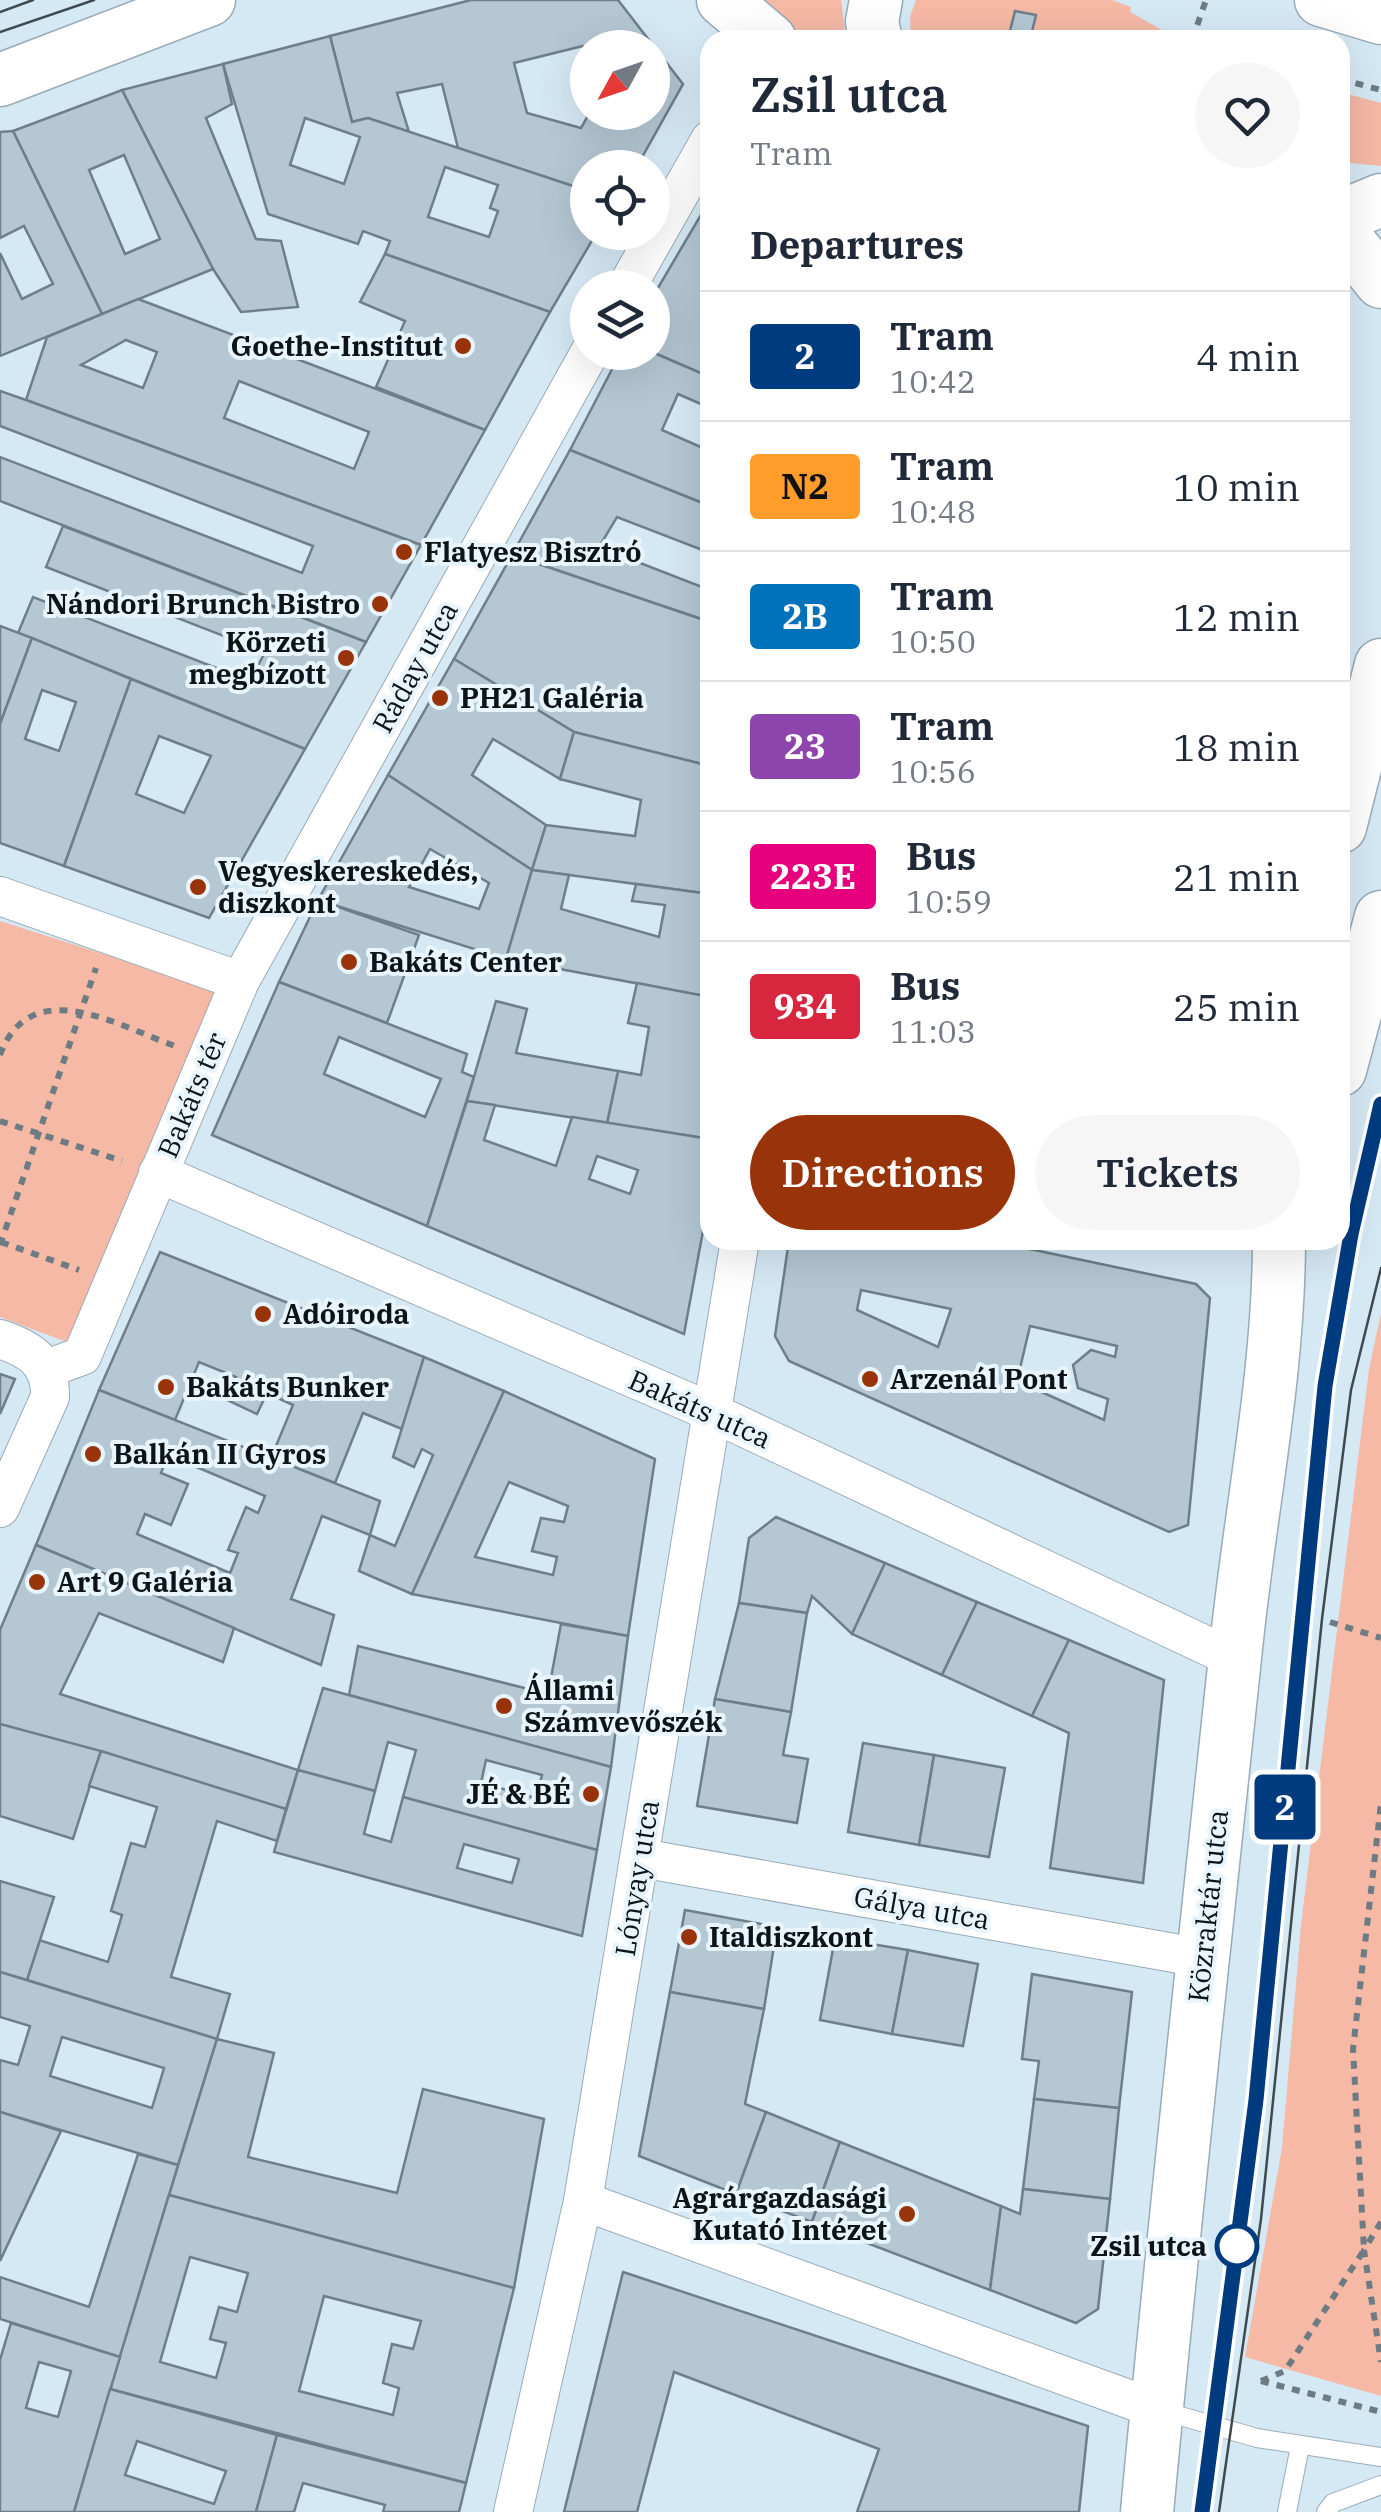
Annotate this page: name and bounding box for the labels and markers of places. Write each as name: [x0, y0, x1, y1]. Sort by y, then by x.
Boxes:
place label: Goethe-Institut: [231, 327, 443, 364]
marker: Goethe-Institut: [452, 335, 474, 357]
place label: Flatyesz Bisztró: [424, 533, 642, 570]
marker: Flatyesz Bisztró: [393, 541, 415, 563]
place label: Nándori Brunch Bistro: [46, 585, 360, 622]
marker: Nándori Brunch Bistro: [369, 593, 391, 615]
place label: Körzeti megbízott: [189, 623, 326, 692]
marker: Körzeti megbízott: [335, 647, 357, 669]
place label: PH21 Galéria: [460, 679, 644, 716]
marker: PH21 Galéria: [429, 687, 451, 709]
place label: Vegyeskereskedés, diszkont: [218, 852, 479, 921]
marker: Vegyeskereskedés, diszkont: [187, 876, 209, 898]
place label: Bakáts Center: [369, 943, 562, 980]
marker: Bakáts Center: [338, 951, 360, 973]
place label: Adóiroda: [283, 1295, 410, 1332]
marker: Adóiroda: [252, 1303, 274, 1325]
place label: Arzenál Pont: [890, 1360, 1067, 1397]
place label: Bakáts Bunker: [186, 1368, 389, 1405]
marker: Arzenál Pont: [859, 1368, 881, 1390]
marker: Bakáts Bunker: [155, 1376, 177, 1398]
place label: Balkán II Gyros: [113, 1435, 326, 1472]
marker: Balkán II Gyros: [82, 1443, 104, 1465]
place label: Art 9 Galéria: [57, 1563, 233, 1600]
marker: Art 9 Galéria: [26, 1571, 48, 1593]
place label: Állami Számvevőszék: [524, 1671, 723, 1740]
marker: Állami Számvevőszék: [493, 1695, 515, 1717]
place label: JÉ & BÉ: [466, 1775, 571, 1812]
marker: JÉ & BÉ: [580, 1783, 602, 1805]
place label: Italdiszkont: [709, 1918, 873, 1955]
marker: Italdiszkont: [678, 1926, 700, 1948]
place label: Agrárgazdasági Kutató Intézet: [672, 2179, 887, 2248]
marker: Agrárgazdasági Kutató Intézet: [896, 2203, 918, 2225]
marker: Zsil utca: [1216, 2225, 1258, 2267]
place label: Zsil utca: [1090, 2227, 1207, 2264]

